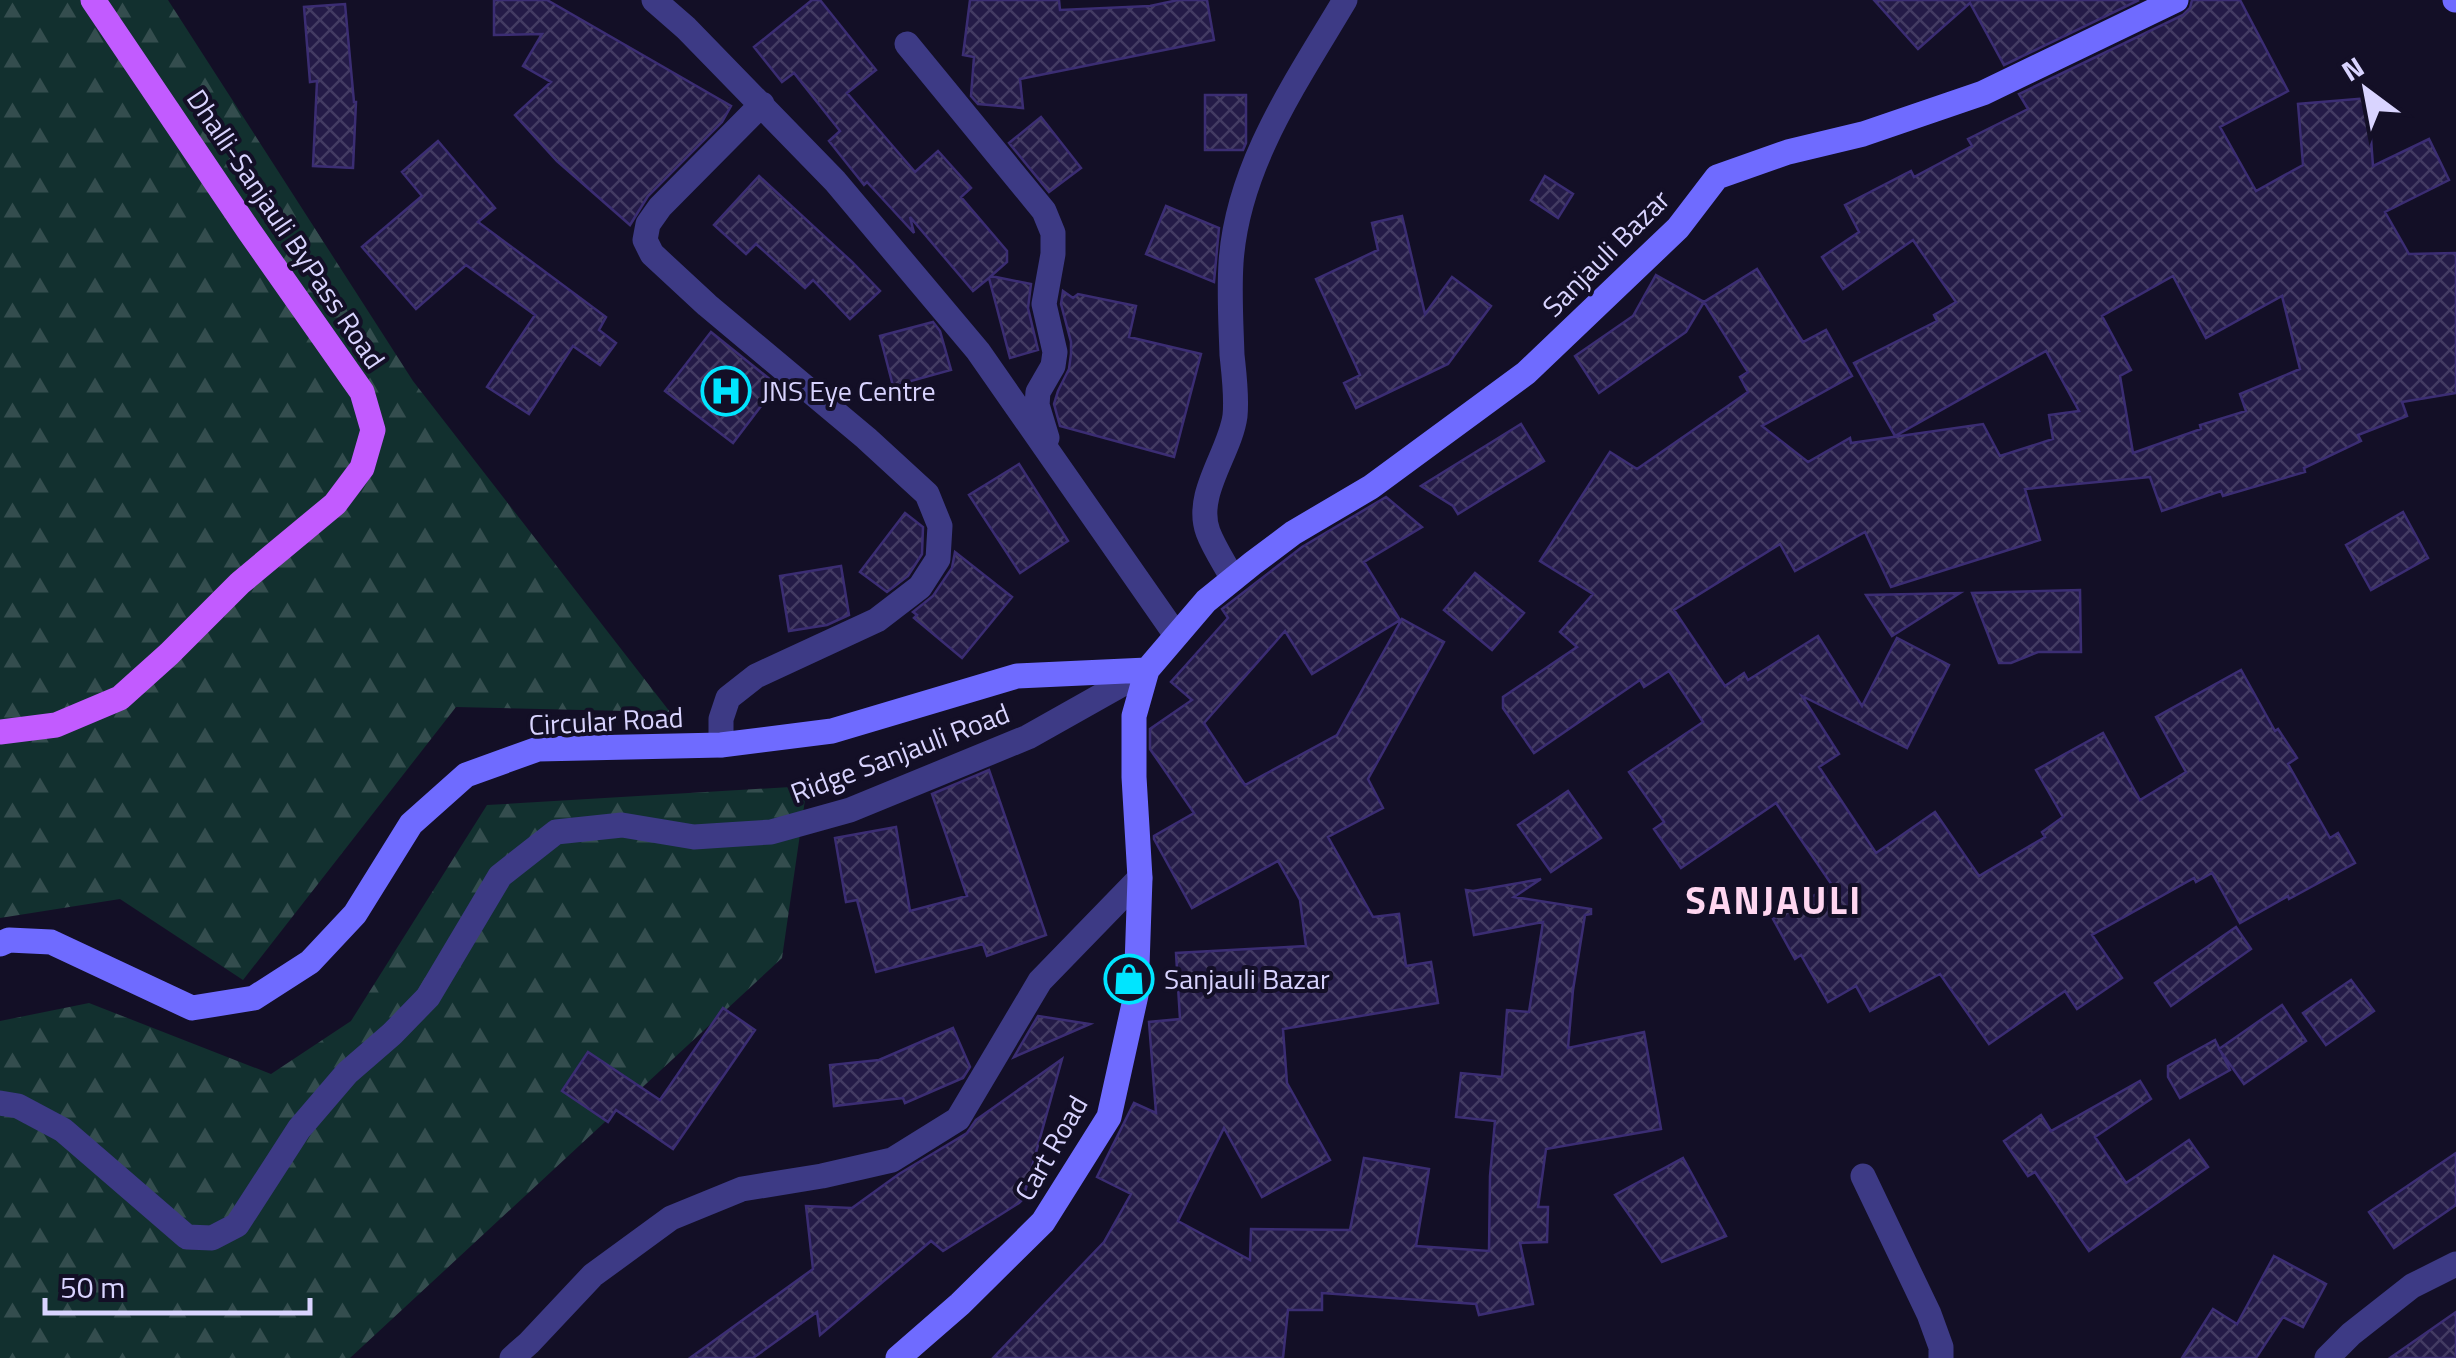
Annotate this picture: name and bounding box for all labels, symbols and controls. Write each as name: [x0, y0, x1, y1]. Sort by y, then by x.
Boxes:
north arrow: [2316, 40, 2416, 140]
text: N: [2333, 45, 2372, 92]
street label: Dhalli-Sanjauli ByPass Road: [176, 80, 396, 377]
street label: Sanjauli Bazar: [1532, 179, 1680, 326]
hospital icon: JNS Eye Centre: [700, 365, 752, 417]
place label: JNS Eye Centre: [761, 369, 936, 412]
street label: Ridge Sanjauli Road: [784, 691, 1016, 814]
street label: Circular Road: [528, 695, 684, 746]
district label: SANJAULI: [1685, 871, 1863, 929]
shop icon: Sanjauli Bazar: [1103, 953, 1155, 1005]
place label: Sanjauli Bazar: [1164, 957, 1330, 1000]
street label: Cart Road: [1003, 1087, 1098, 1209]
scale bar: [45, 1253, 310, 1315]
text: 50 m: [60, 1264, 125, 1310]

